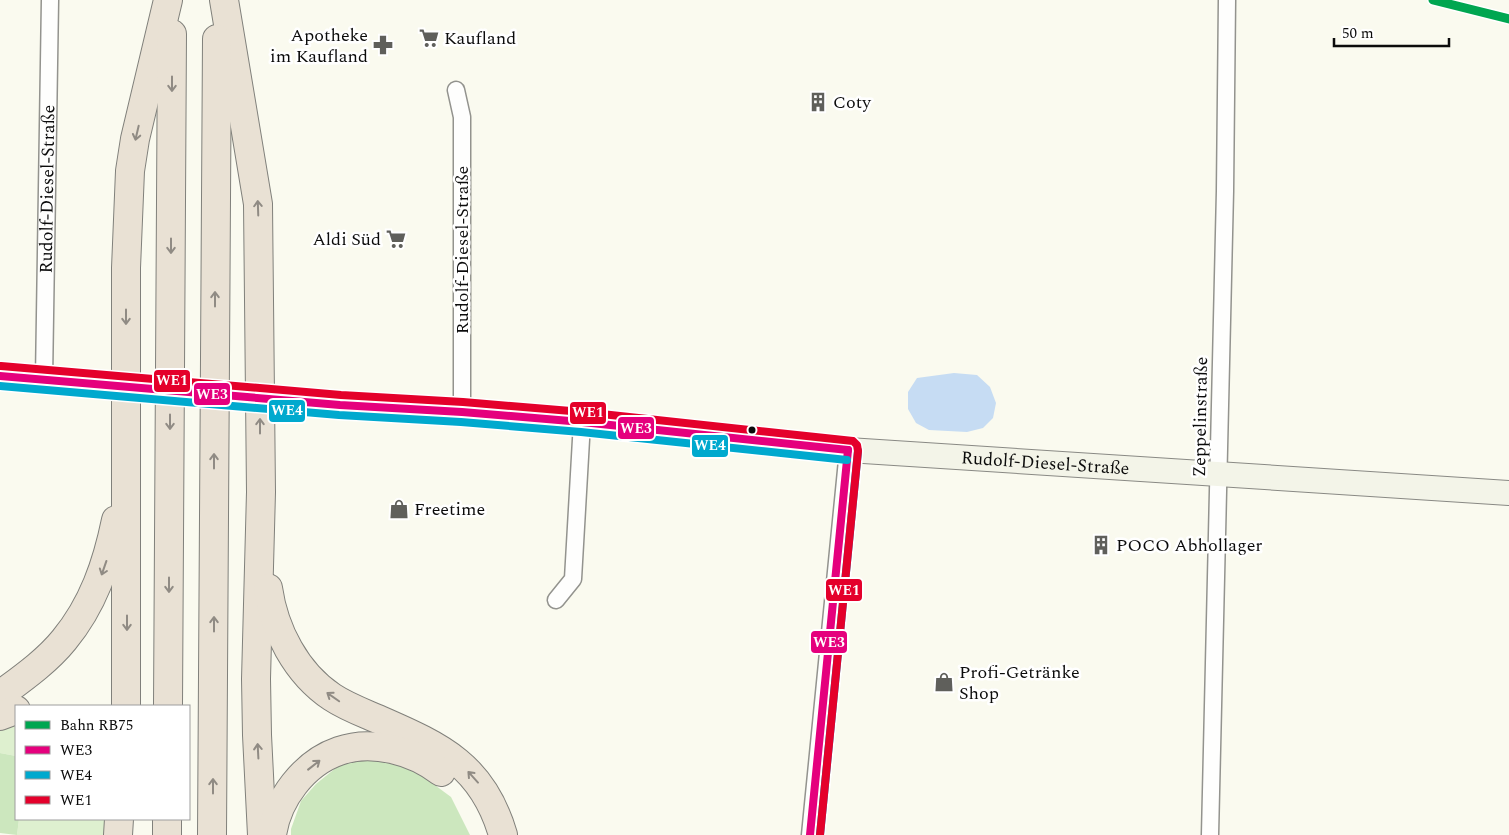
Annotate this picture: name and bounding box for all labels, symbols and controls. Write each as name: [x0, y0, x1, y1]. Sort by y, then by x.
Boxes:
scale bar: [1334, 15, 1449, 47]
place label: Apotheke im Kaufland: [270, 22, 368, 70]
text: 50 m: [1342, 22, 1374, 45]
place label: Kaufland: [444, 25, 516, 52]
supermarket icon: Kaufland: [418, 27, 440, 49]
pharmacy icon: Apotheke im Kaufland: [372, 34, 394, 56]
one-way arrow: [167, 75, 177, 91]
place label: Coty: [833, 89, 872, 116]
building icon: Coty: [807, 91, 829, 113]
street label: Rudolf-Diesel-Straße: [33, 105, 62, 274]
one-way arrow: [132, 124, 141, 140]
street label: Rudolf-Diesel-Straße: [449, 166, 476, 334]
one-way arrow: [253, 201, 262, 217]
place label: Aldi Süd: [312, 226, 381, 253]
supermarket icon: Aldi Süd: [385, 228, 407, 250]
one-way arrow: [166, 238, 176, 254]
one-way arrow: [210, 291, 220, 308]
one-way arrow: [121, 308, 131, 324]
street label: Zeppelinstraße: [1186, 357, 1215, 477]
line badge: WE1: [153, 369, 191, 393]
text: WE1: [156, 370, 188, 391]
line badge: WE3: [193, 382, 231, 406]
text: WE3: [196, 384, 228, 405]
line badge: WE4: [268, 399, 306, 423]
text: WE4: [271, 400, 303, 421]
line badge: WE1: [569, 401, 607, 425]
text: WE1: [572, 402, 604, 423]
one-way arrow: [165, 414, 175, 430]
line badge: WE3: [617, 416, 655, 440]
one-way arrow: [255, 418, 265, 434]
text: WE3: [620, 418, 652, 439]
unlabelled marker: [747, 425, 757, 435]
line badge: WE4: [691, 434, 729, 458]
text: WE4: [694, 435, 726, 456]
street label: Rudolf-Diesel-Straße: [960, 444, 1130, 482]
one-way arrow: [209, 454, 219, 470]
place label: Freetime: [414, 496, 485, 523]
shop icon: Freetime: [388, 498, 410, 520]
place label: POCO Abhollager: [1116, 532, 1263, 559]
building icon: POCO Abhollager: [1090, 534, 1112, 556]
one-way arrow: [98, 560, 108, 576]
one-way arrow: [164, 576, 173, 592]
line badge: WE1: [825, 578, 863, 602]
text: WE1: [828, 580, 860, 601]
one-way arrow: [122, 614, 132, 631]
one-way arrow: [209, 616, 218, 632]
line badge: WE3: [810, 630, 848, 654]
text: WE3: [813, 632, 845, 653]
place label: Profi-Getränke Shop: [959, 659, 1080, 707]
shop icon: Profi-Getränke Shop: [933, 671, 955, 693]
one-way arrow: [326, 692, 340, 702]
legend: [15, 705, 190, 820]
text: Bahn RB75: [60, 714, 133, 737]
text: WE3: [60, 739, 92, 762]
one-way arrow: [253, 744, 262, 760]
one-way arrow: [307, 760, 321, 770]
text: WE4: [60, 764, 92, 787]
one-way arrow: [467, 770, 479, 783]
one-way arrow: [208, 779, 218, 795]
text: WE1: [60, 789, 92, 812]

